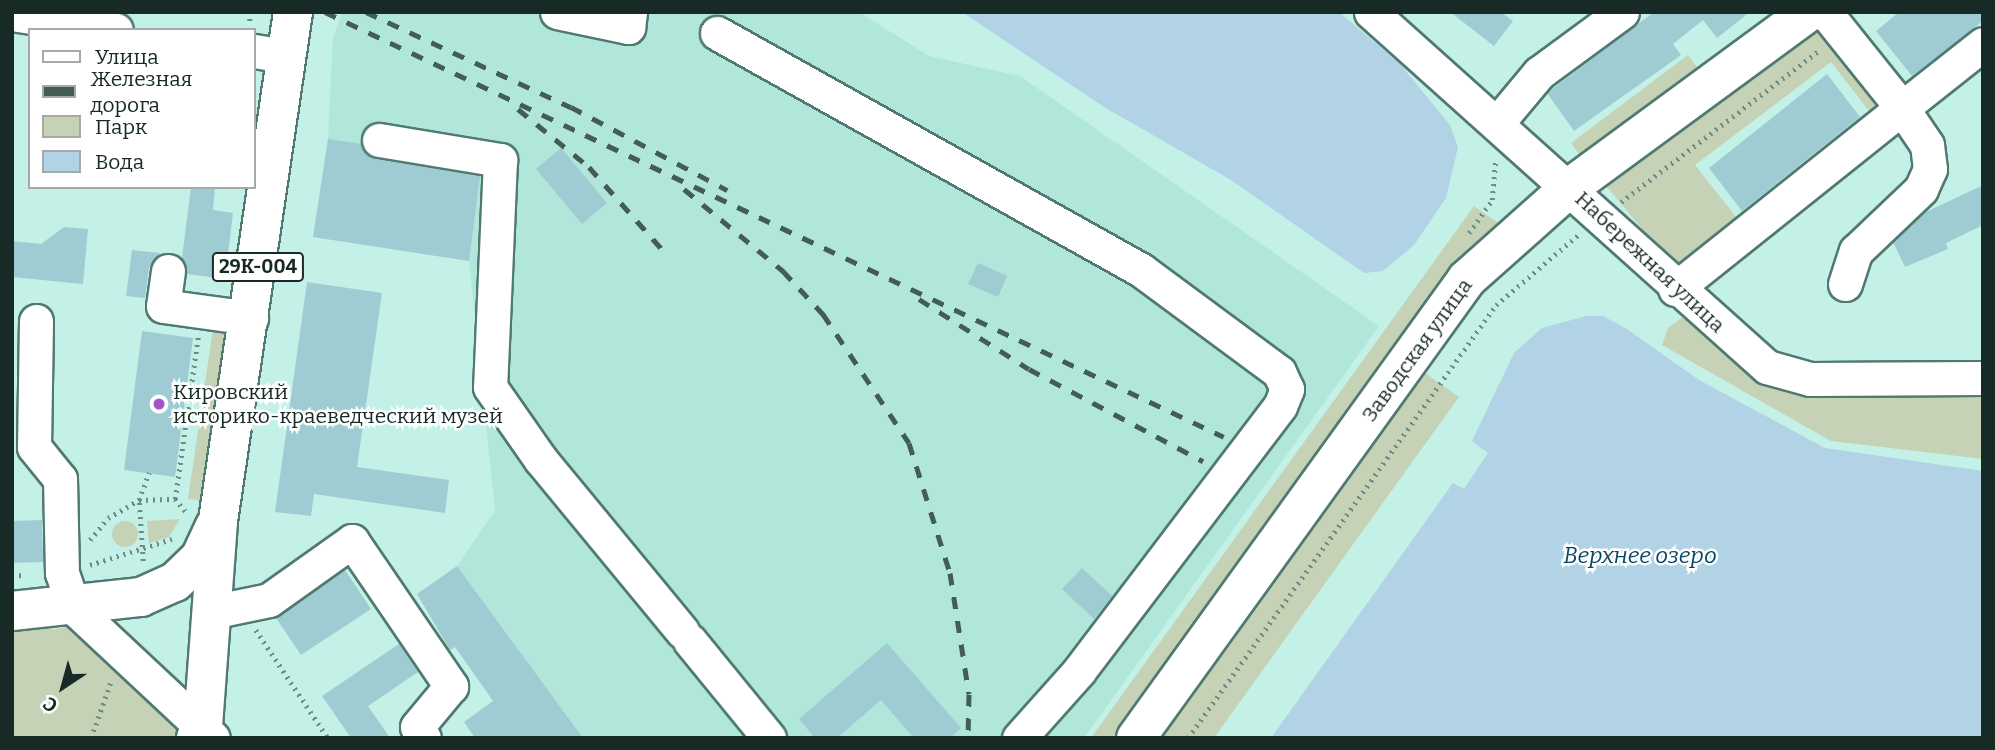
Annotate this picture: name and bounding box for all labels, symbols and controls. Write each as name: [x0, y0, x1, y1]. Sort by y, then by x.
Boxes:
legend: [28, 28, 256, 189]
text: Улица: [95, 44, 159, 70]
text: Железная дорога: [90, 66, 192, 118]
text: Парк: [95, 114, 147, 140]
text: Вода: [95, 149, 144, 175]
street label: Набережная улица: [1570, 186, 1730, 338]
road number: 29К-004: [211, 252, 305, 282]
street label: Заводская улица: [1357, 274, 1477, 426]
place label: Кировский историко-краеведческий музей: [173, 379, 503, 429]
marker: Кировский историко-краеведческий музей: [151, 396, 167, 412]
water label: Верхнее озеро: [1563, 541, 1717, 569]
north arrow: [28, 652, 98, 722]
text: С: [39, 692, 62, 717]

